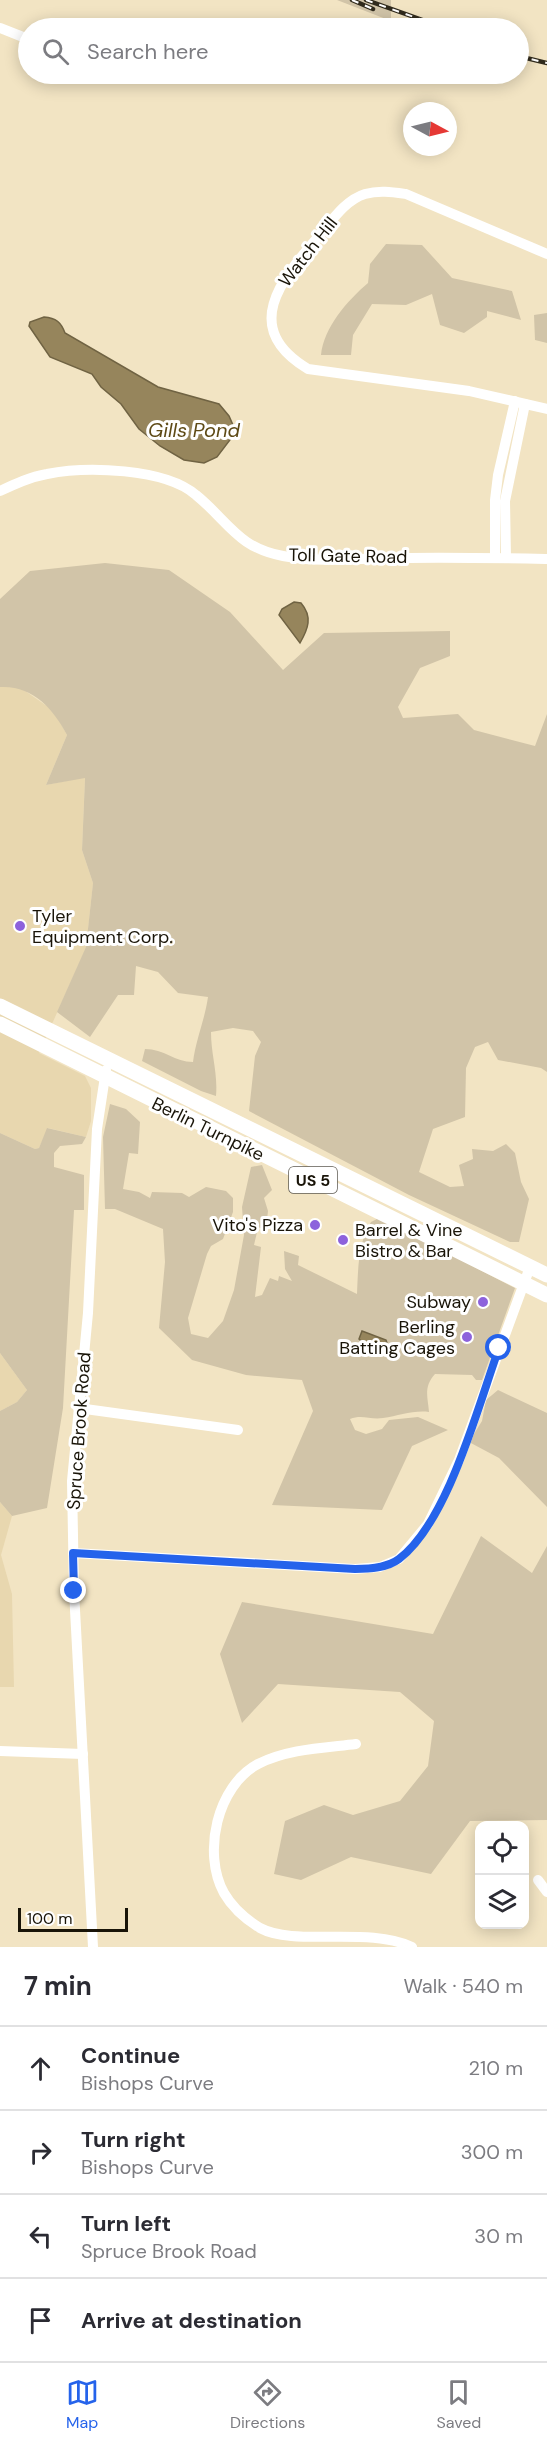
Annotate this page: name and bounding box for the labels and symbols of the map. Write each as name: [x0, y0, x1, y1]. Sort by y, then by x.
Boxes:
north arrow: [403, 102, 457, 156]
street label: Watch Hill: [273, 212, 343, 292]
water label: Gills Pond: [148, 417, 240, 443]
street label: Toll Gate Road: [288, 543, 408, 569]
place label: Tyler Equipment Corp.: [32, 904, 173, 949]
marker: Tyler Equipment Corp.: [13, 919, 27, 933]
street label: Berlin Turnpike: [148, 1091, 268, 1167]
road number: US 5: [289, 1167, 337, 1193]
place label: Vito's Pizza: [212, 1213, 303, 1237]
marker: Vito's Pizza: [308, 1218, 322, 1232]
place label: Barrel & Vine Bistro & Bar: [355, 1218, 463, 1263]
marker: Barrel & Vine Bistro & Bar: [336, 1233, 350, 1247]
place label: Subway: [406, 1290, 471, 1314]
marker: Subway: [476, 1295, 490, 1309]
place label: Berling Batting Cages: [339, 1315, 455, 1360]
marker: Berling Batting Cages: [460, 1330, 474, 1344]
route start: [485, 1334, 511, 1360]
street label: Spruce Brook Road: [62, 1351, 96, 1511]
route end: [60, 1577, 86, 1603]
scale bar: [18, 1905, 128, 1932]

